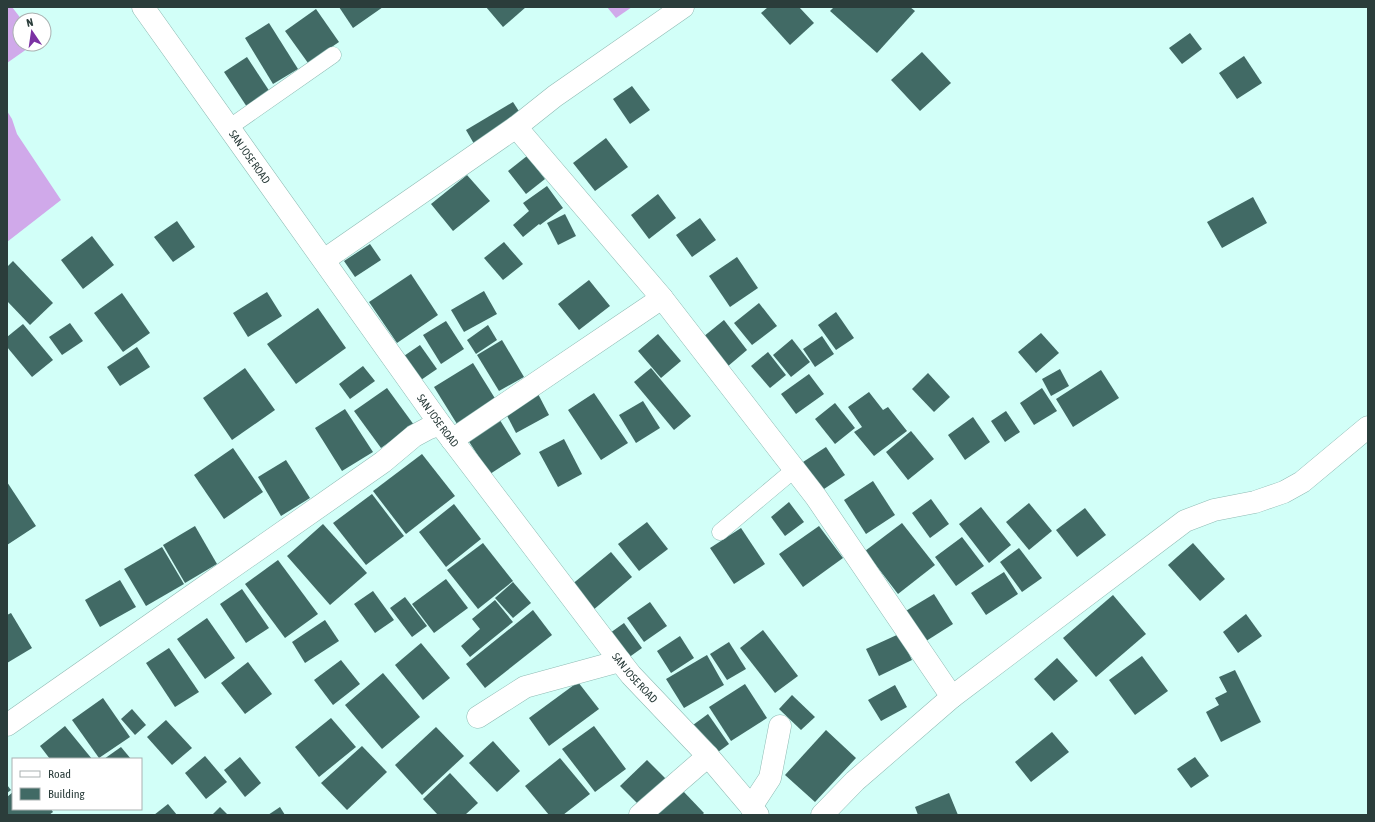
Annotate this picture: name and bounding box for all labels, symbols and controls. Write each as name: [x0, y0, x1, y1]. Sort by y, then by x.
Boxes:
north arrow: [12, 12, 52, 52]
text: N: [25, 16, 34, 29]
street label: SAN JOSE ROAD: [227, 128, 273, 186]
street label: SAN JOSE ROAD: [415, 392, 461, 449]
street label: SAN JOSE ROAD: [610, 650, 660, 705]
legend: [12, 758, 142, 810]
text: Road: [48, 767, 71, 781]
text: Building: [48, 787, 86, 801]

